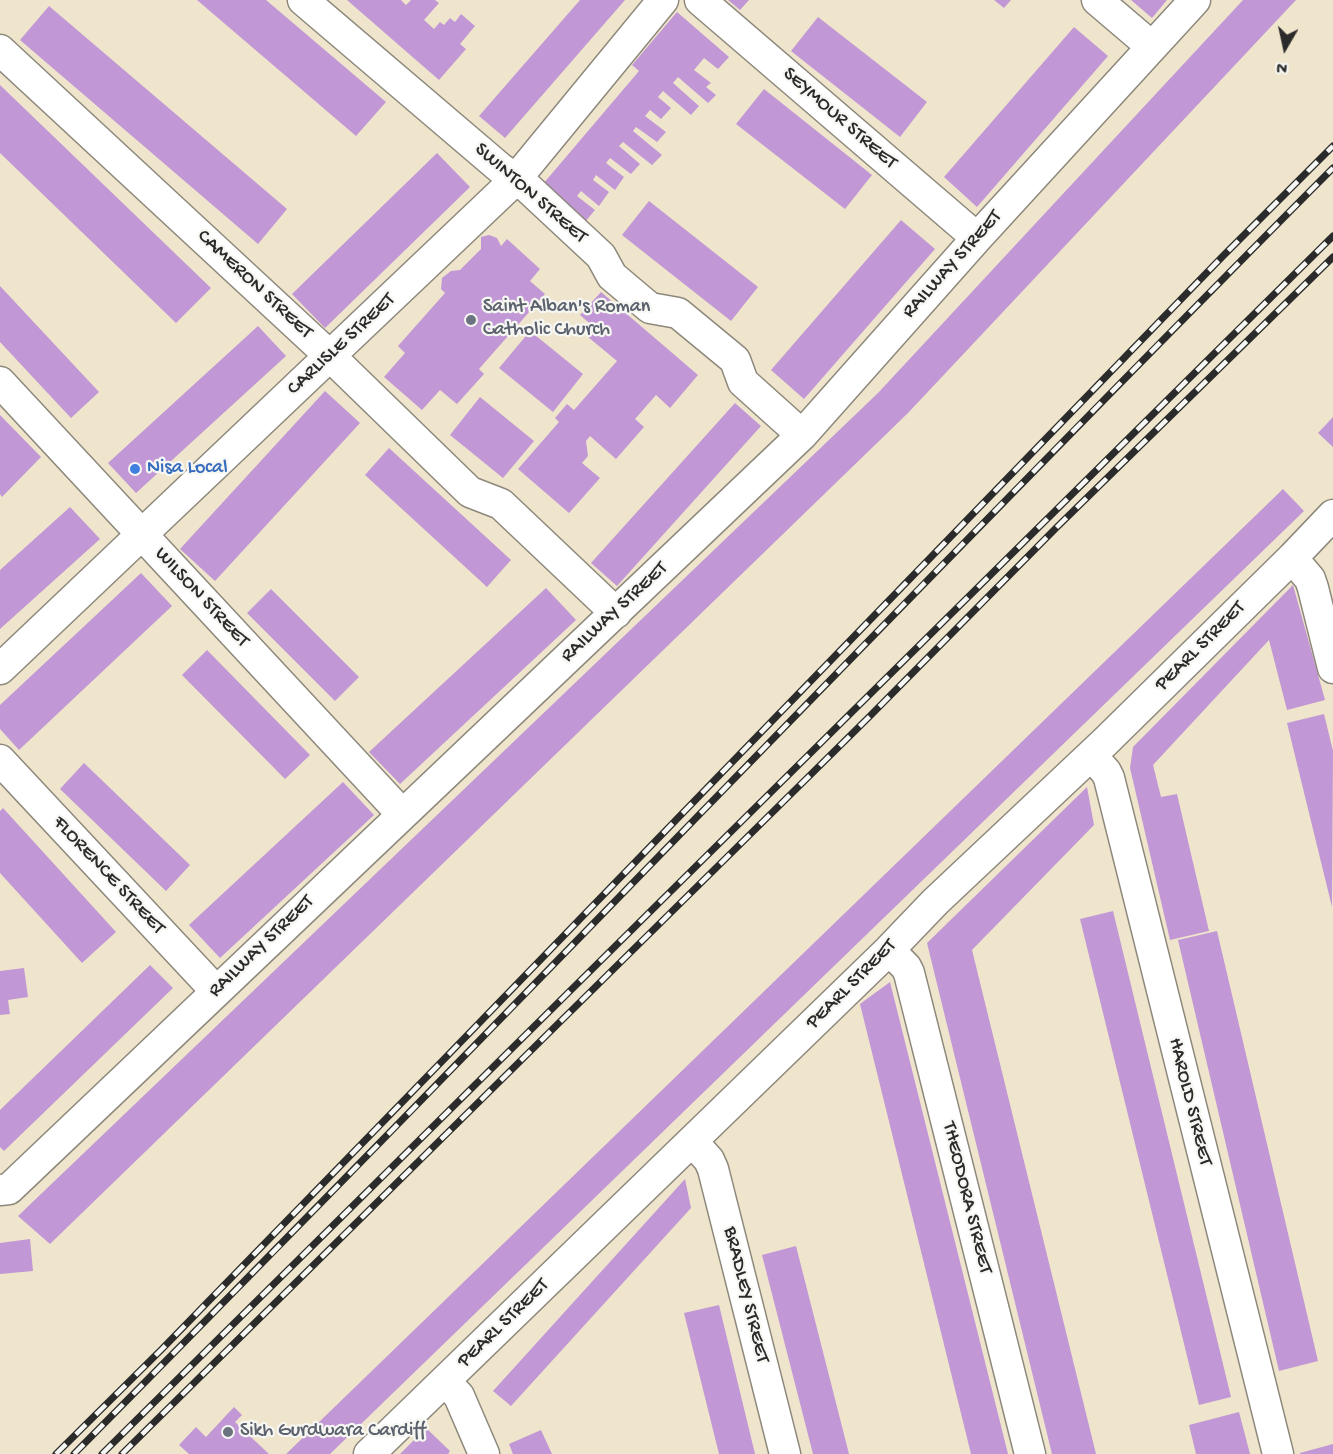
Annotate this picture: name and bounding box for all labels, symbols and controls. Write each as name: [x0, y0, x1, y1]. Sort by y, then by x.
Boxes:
north arrow: [1255, 18, 1315, 78]
text: N: [1275, 56, 1289, 76]
street label: SEYMOUR STREET: [777, 63, 901, 175]
street label: SWINTON STREET: [469, 138, 591, 250]
street label: RAILWAY STREET: [898, 206, 1008, 324]
street label: CAMERON STREET: [191, 225, 317, 345]
street label: CARLISLE STREET: [283, 289, 401, 401]
place label: Saint Alban's Roman Catholic Church: [483, 296, 650, 343]
marker: Saint Alban's Roman Catholic Church: [464, 313, 478, 327]
place label: Nisa Local: [147, 457, 228, 481]
marker: Nisa Local: [128, 462, 142, 476]
street label: WILSON STREET: [148, 543, 254, 653]
street label: RAILWAY STREET: [557, 557, 673, 669]
street label: PEARL STREET: [1151, 597, 1251, 697]
street label: FLORENCE STREET: [47, 812, 169, 940]
street label: RAILWAY STREET: [204, 891, 320, 1003]
street label: PEARL STREET: [802, 935, 902, 1035]
street label: HAROLD STREET: [1162, 1036, 1216, 1168]
street label: THEODORA STREET: [936, 1120, 996, 1276]
street label: BRADLEY STREET: [716, 1224, 774, 1366]
street label: PEARL STREET: [453, 1274, 555, 1374]
place label: Sikh Gurdwara Cardiff: [240, 1420, 426, 1444]
marker: Sikh Gurdwara Cardiff: [221, 1425, 235, 1439]

